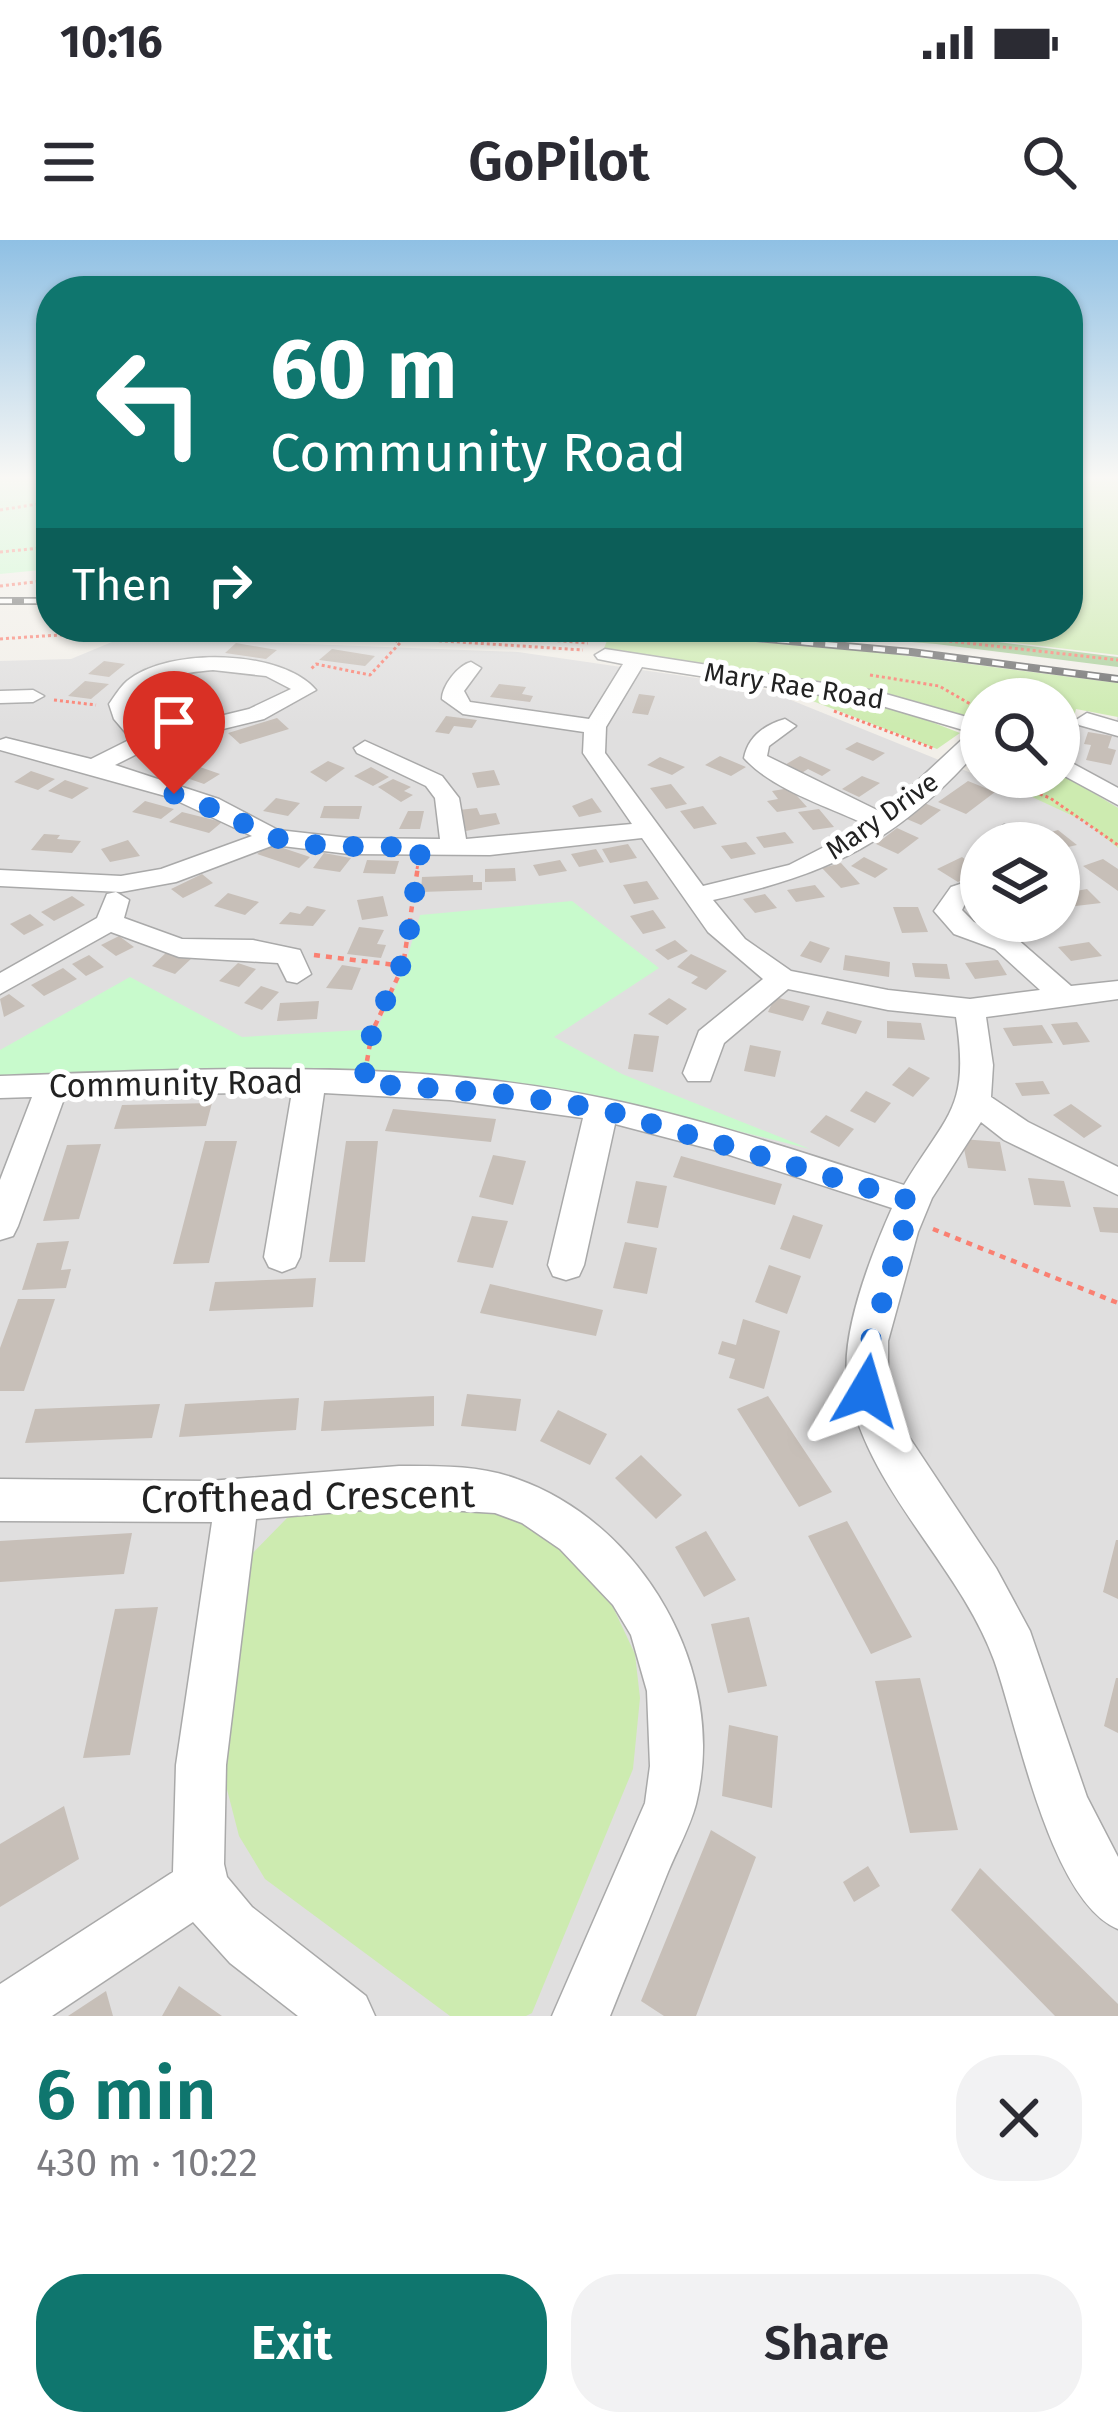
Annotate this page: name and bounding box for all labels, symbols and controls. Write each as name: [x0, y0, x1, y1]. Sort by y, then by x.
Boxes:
text: 10:16: [60, 15, 163, 69]
icon: menu: [36, 129, 102, 195]
icon: search: [1016, 129, 1082, 195]
text: GoPilot: [468, 130, 650, 194]
text: 60 m: [270, 319, 457, 420]
icon: left: [72, 324, 228, 480]
text: Community Road: [270, 421, 686, 485]
icon: right: [197, 552, 263, 618]
text: Then: [72, 558, 173, 612]
street label: Mary Rae Road: [702, 656, 886, 716]
pin: [123, 671, 225, 794]
map controls: [960, 678, 1080, 942]
button: search: [960, 678, 1080, 798]
icon: arrive: [141, 689, 207, 755]
street label: Mary Drive: [820, 766, 944, 866]
button: layers: [960, 822, 1080, 942]
street label: Community Road: [49, 1062, 304, 1106]
position arrow: [803, 1328, 929, 1454]
street label: Crofthead Crescent: [140, 1471, 476, 1523]
text: 6 min: [36, 2052, 217, 2138]
button: close: [956, 2055, 1082, 2181]
text: 430 m · 10:22: [36, 2140, 258, 2186]
button: Exit: [36, 2274, 547, 2412]
button: Share: [571, 2274, 1082, 2412]

